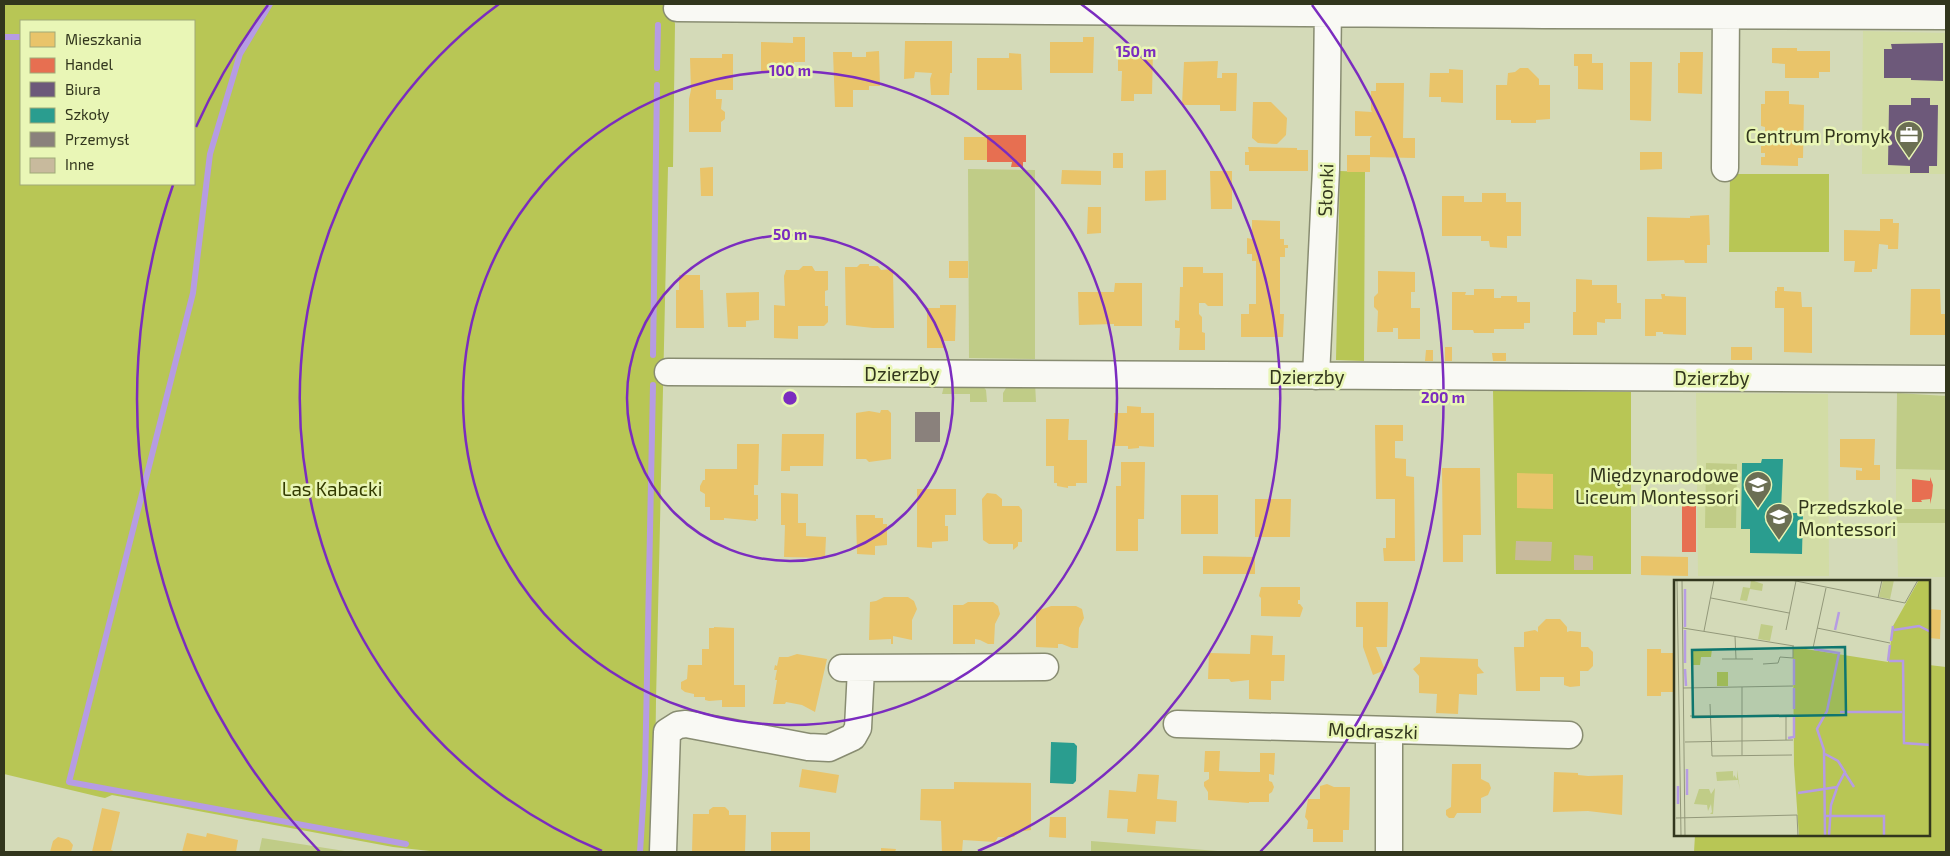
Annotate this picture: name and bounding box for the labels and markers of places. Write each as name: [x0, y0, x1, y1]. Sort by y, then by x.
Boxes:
office icon: Centrum Promyk: [1894, 120, 1924, 159]
place label: Centrum Promyk: [1746, 124, 1890, 147]
centre of rings: [781, 389, 799, 407]
place label: Międzynarodowe Liceum Montessori: [1575, 463, 1739, 508]
school or university icon: Międzynarodowe Liceum Montessori: [1743, 470, 1773, 509]
place label: Przedszkole Montessori: [1798, 495, 1903, 540]
school or university icon: Przedszkole Montessori: [1764, 502, 1794, 541]

